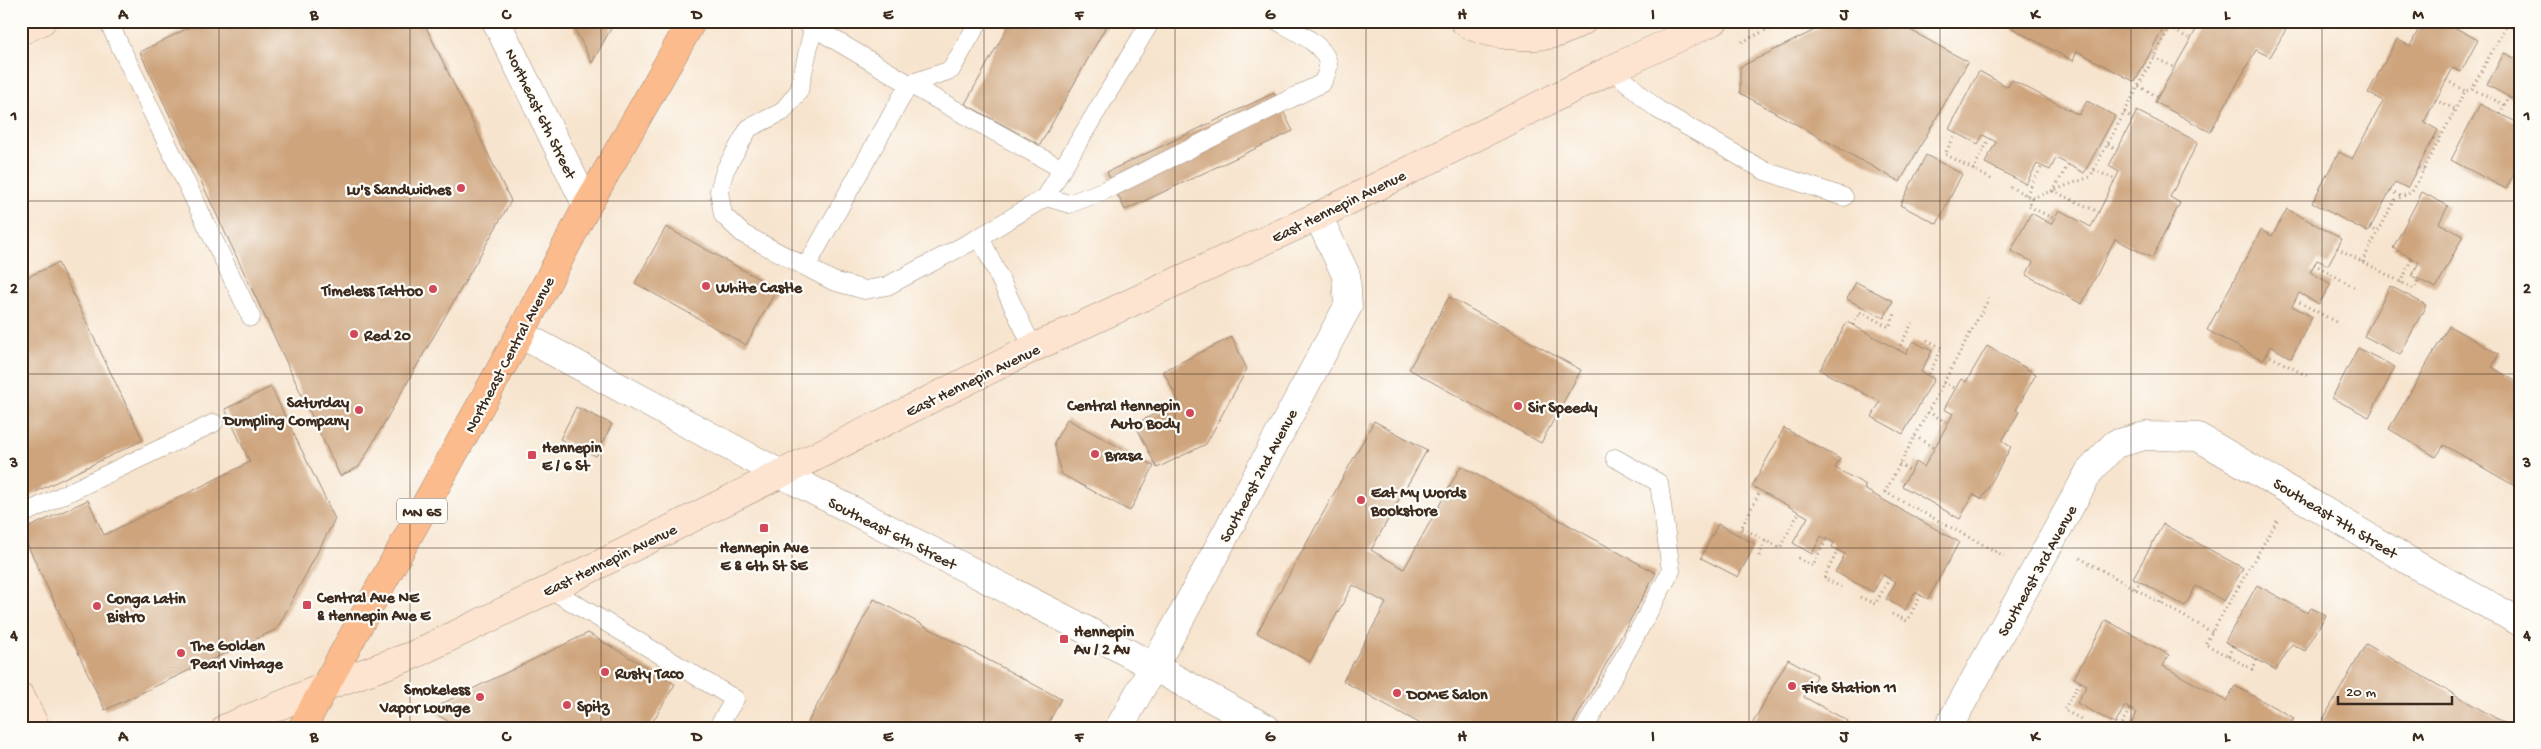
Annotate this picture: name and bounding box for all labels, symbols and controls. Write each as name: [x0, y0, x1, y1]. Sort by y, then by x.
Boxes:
text: A: [117, 7, 129, 26]
text: B: [309, 7, 319, 26]
text: C: [501, 7, 512, 26]
text: D: [690, 7, 703, 26]
text: E: [883, 7, 894, 26]
text: F: [1074, 7, 1085, 26]
text: G: [1265, 7, 1276, 26]
text: H: [1457, 7, 1467, 26]
text: I: [1651, 7, 1655, 26]
text: J: [1839, 7, 1850, 26]
text: K: [2030, 7, 2042, 26]
text: L: [2224, 7, 2231, 26]
text: M: [2412, 7, 2424, 26]
street label: Northeast 6th Street: [499, 46, 579, 184]
text: 1: [10, 108, 17, 127]
text: 1: [2523, 108, 2530, 127]
street label: East Hennepin Avenue: [1269, 167, 1410, 249]
place label: Lu's Sandwiches: [347, 182, 452, 201]
marker: Lu's Sandwiches: [455, 182, 467, 194]
street label: Northeast Central Avenue: [462, 274, 561, 437]
marker: White Castle: [700, 280, 712, 292]
place label: White Castle: [715, 280, 803, 299]
text: 2: [10, 281, 18, 300]
text: 2: [2523, 281, 2531, 300]
place label: Timeless Tattoo: [320, 283, 424, 302]
marker: Timeless Tattoo: [427, 283, 439, 295]
marker: Red 20: [348, 328, 360, 340]
place label: Red 20: [363, 328, 411, 347]
street label: East Hennepin Avenue: [903, 341, 1044, 423]
place label: Saturday Dumpling Company: [222, 395, 349, 432]
place label: Central Hennepin Auto Body: [1066, 398, 1180, 435]
marker: Sir Speedy: [1512, 400, 1524, 412]
place label: Sir Speedy: [1528, 400, 1598, 419]
marker: Saturday Dumpling Company: [353, 404, 365, 416]
street label: Southeast 2nd Avenue: [1217, 406, 1304, 547]
marker: Central Hennepin Auto Body: [1184, 407, 1196, 419]
place label: Hennepin E / 6 St: [542, 440, 602, 477]
marker: Brasa: [1089, 448, 1101, 460]
place label: Brasa: [1104, 448, 1144, 467]
marker: Hennepin E / 6 St: [526, 449, 538, 461]
text: 3: [9, 455, 18, 474]
text: 3: [2522, 455, 2531, 474]
street label: Southeast 7th Street: [2269, 475, 2401, 565]
place label: Eat My Words Bookstore: [1370, 485, 1467, 522]
marker: Eat My Words Bookstore: [1355, 494, 1367, 506]
street label: Southeast 6th Street: [824, 495, 960, 576]
road number: MN 65: [397, 498, 447, 524]
street label: Southeast 3rd Avenue: [1995, 502, 2083, 641]
street label: East Hennepin Avenue: [540, 521, 681, 603]
marker: Hennepin Ave E & 6th St SE: [758, 522, 770, 534]
place label: Hennepin Ave E & 6th St SE: [720, 540, 809, 577]
place label: Central Ave NE & Hennepin Ave E: [316, 590, 431, 627]
place label: Conga Latin Bistro: [106, 591, 186, 628]
marker: Central Ave NE & Hennepin Ave E: [301, 599, 313, 611]
marker: Conga Latin Bistro: [91, 600, 103, 612]
place label: Hennepin Av / 2 Av: [1073, 624, 1134, 661]
text: 4: [9, 628, 18, 647]
text: 4: [2522, 628, 2531, 647]
marker: Hennepin Av / 2 Av: [1058, 633, 1070, 645]
place label: The Golden Pearl Vintage: [189, 638, 283, 675]
marker: The Golden Pearl Vintage: [175, 647, 187, 659]
marker: Rusty Taco: [599, 666, 611, 678]
place label: Rusty Taco: [614, 666, 684, 685]
scale bar: [2338, 674, 2452, 706]
marker: Fire Station 11: [1786, 680, 1798, 692]
place label: Fire Station 11: [1801, 680, 1897, 699]
place label: Smokeless Vapor Lounge: [379, 682, 471, 719]
text: 20 m: [2346, 684, 2376, 702]
marker: DOME Salon: [1391, 687, 1403, 699]
place label: DOME Salon: [1405, 687, 1488, 706]
marker: Smokeless Vapor Lounge: [474, 691, 486, 703]
marker: Spitz: [561, 699, 573, 711]
place label: Spitz: [577, 699, 610, 718]
text: A: [117, 729, 129, 748]
text: B: [309, 729, 319, 748]
text: C: [501, 729, 512, 748]
text: D: [690, 729, 703, 748]
text: E: [883, 729, 894, 748]
text: F: [1074, 729, 1085, 748]
text: G: [1265, 729, 1276, 748]
text: H: [1457, 729, 1467, 748]
text: I: [1651, 729, 1655, 748]
text: J: [1839, 729, 1850, 748]
text: K: [2030, 729, 2042, 748]
text: L: [2224, 729, 2231, 748]
text: M: [2412, 729, 2424, 748]

